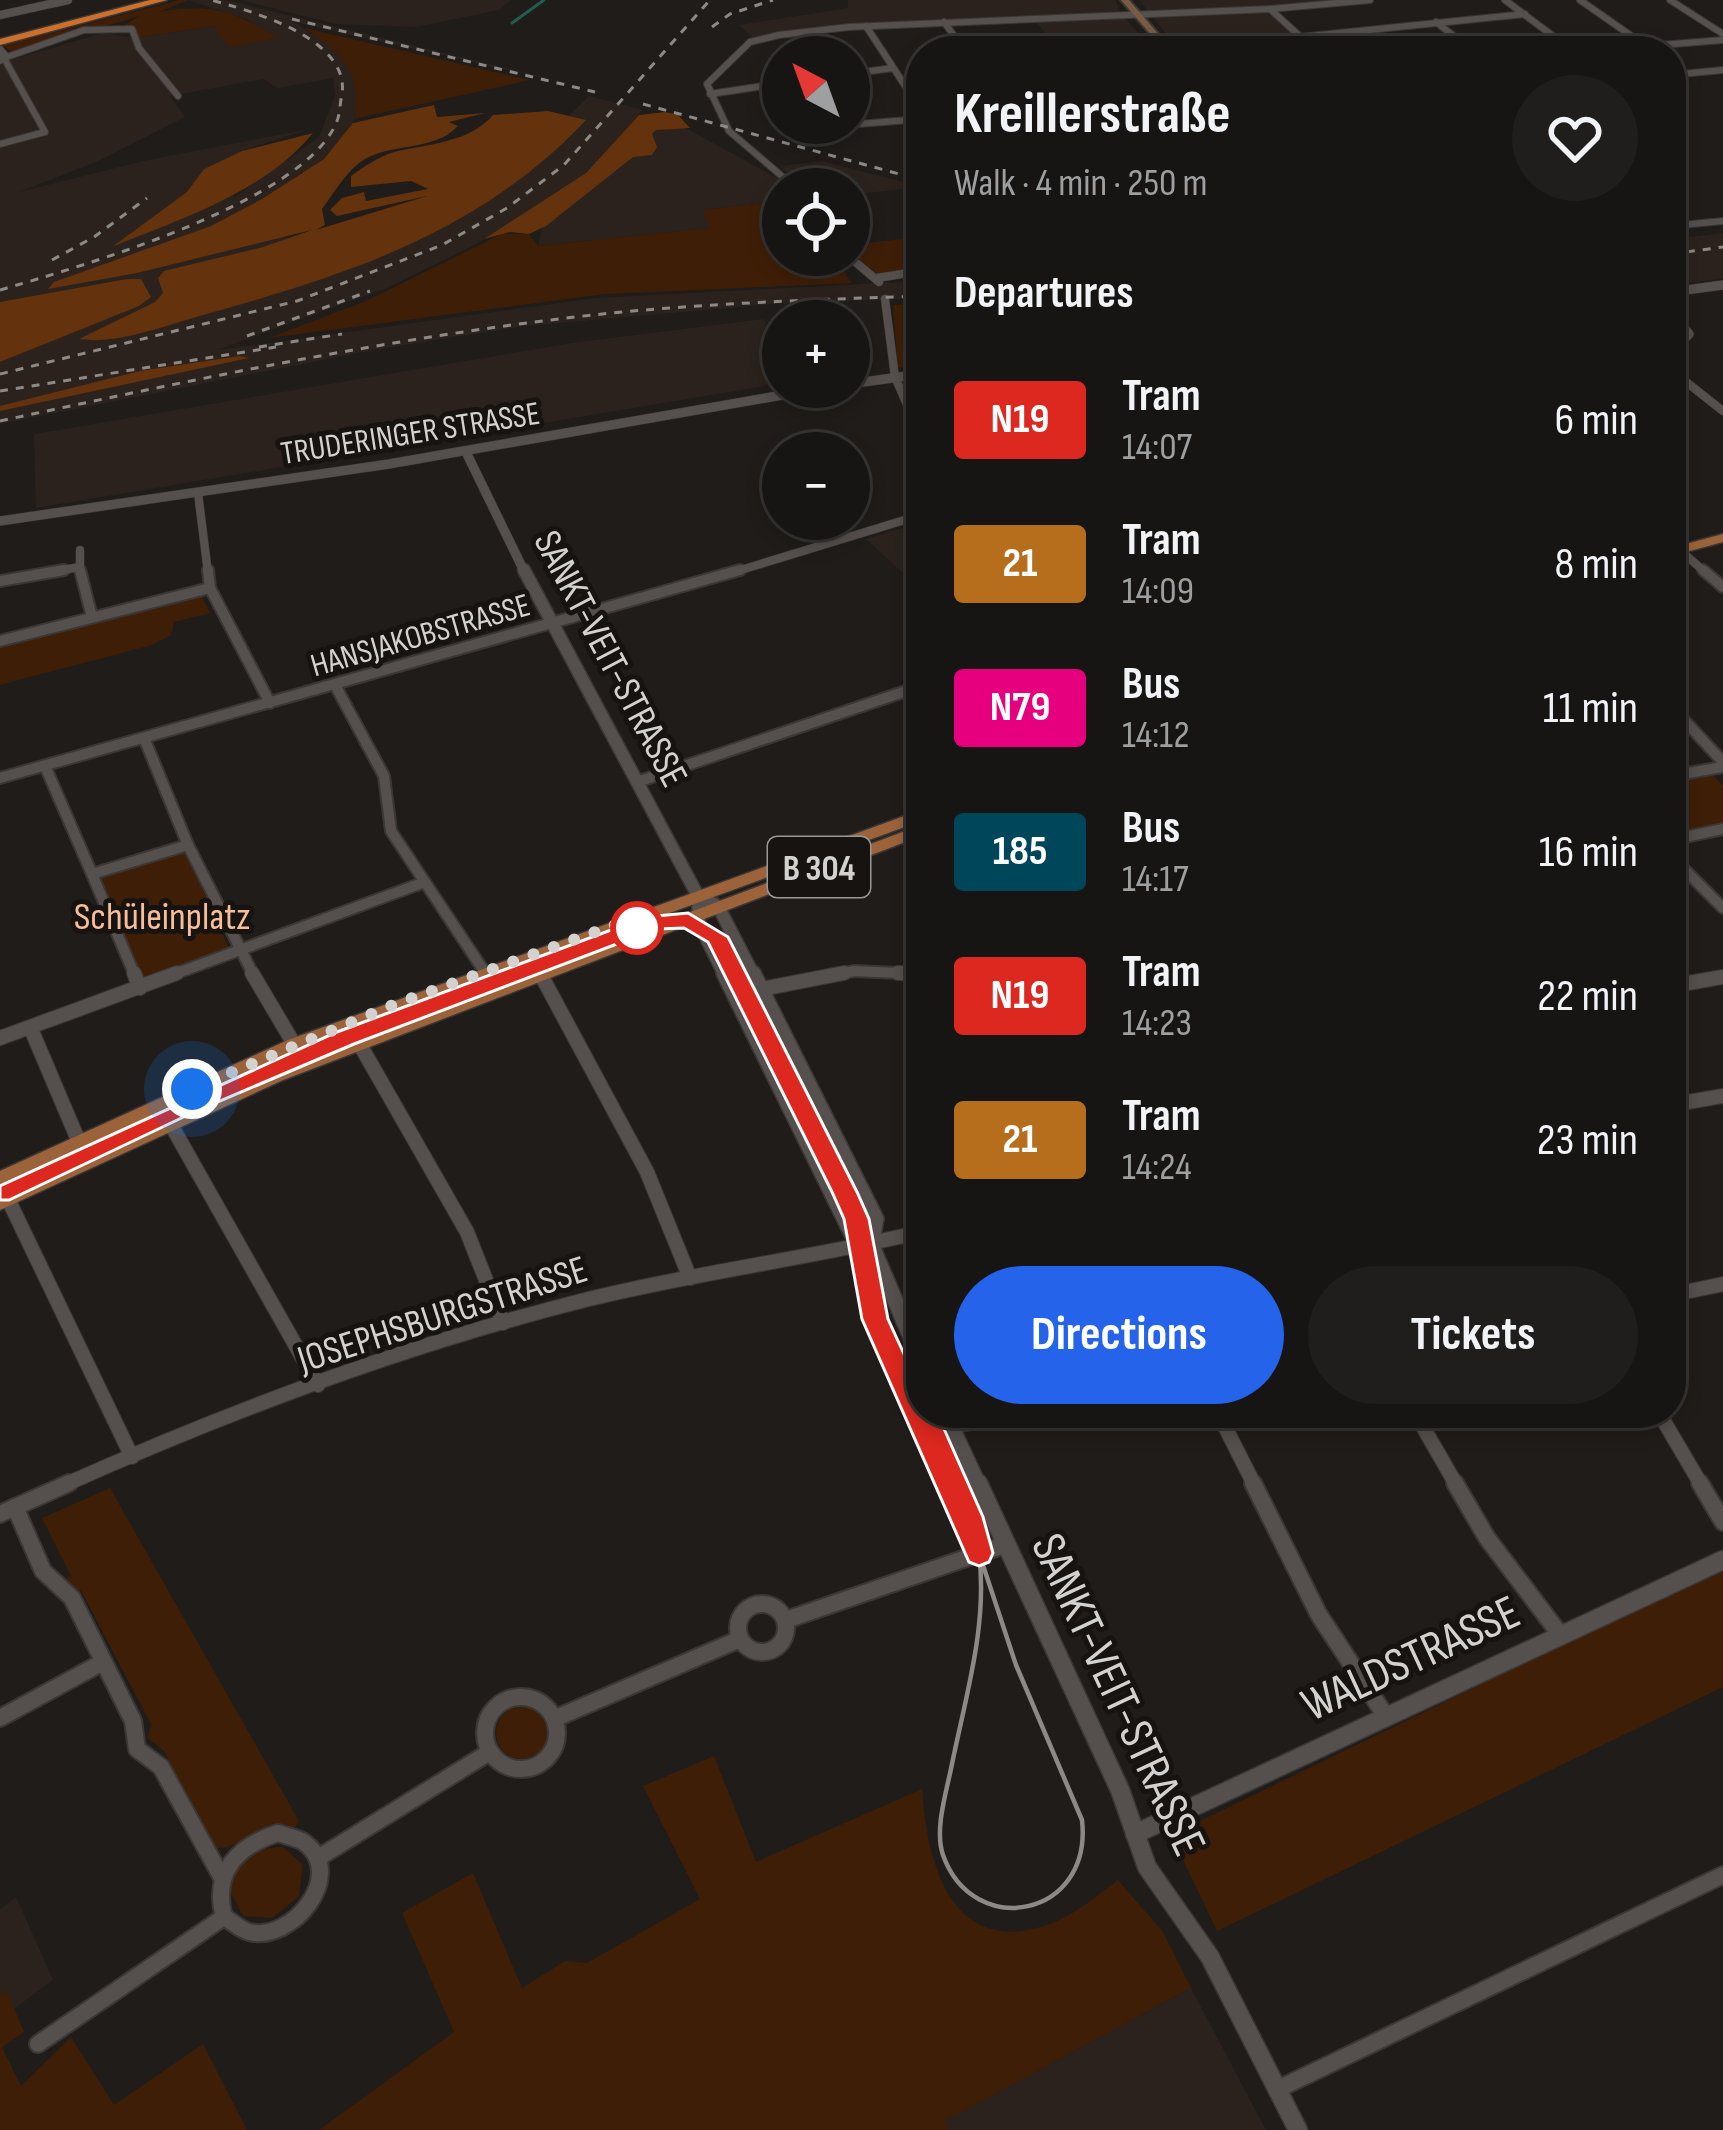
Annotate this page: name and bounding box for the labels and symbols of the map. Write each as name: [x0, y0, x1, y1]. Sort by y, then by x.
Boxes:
north arrow: [762, 36, 870, 144]
street label: TRUDERINGER STRASSE: [278, 394, 543, 474]
street label: SANKT-VEIT-STRASSE: [523, 523, 697, 795]
street label: HANSJAKOBSTRASSE: [306, 586, 535, 686]
road number: B 304: [768, 837, 870, 897]
park label: Schüleinplatz: [74, 894, 250, 941]
unlabelled marker: [612, 903, 662, 953]
your location: [162, 1059, 222, 1119]
street label: JOSEPHSBURGSTRASSE: [291, 1246, 594, 1385]
street label: SANKT-VEIT-STRASSE: [1018, 1525, 1217, 1865]
street label: WALDSTRASSE: [1293, 1584, 1529, 1735]

